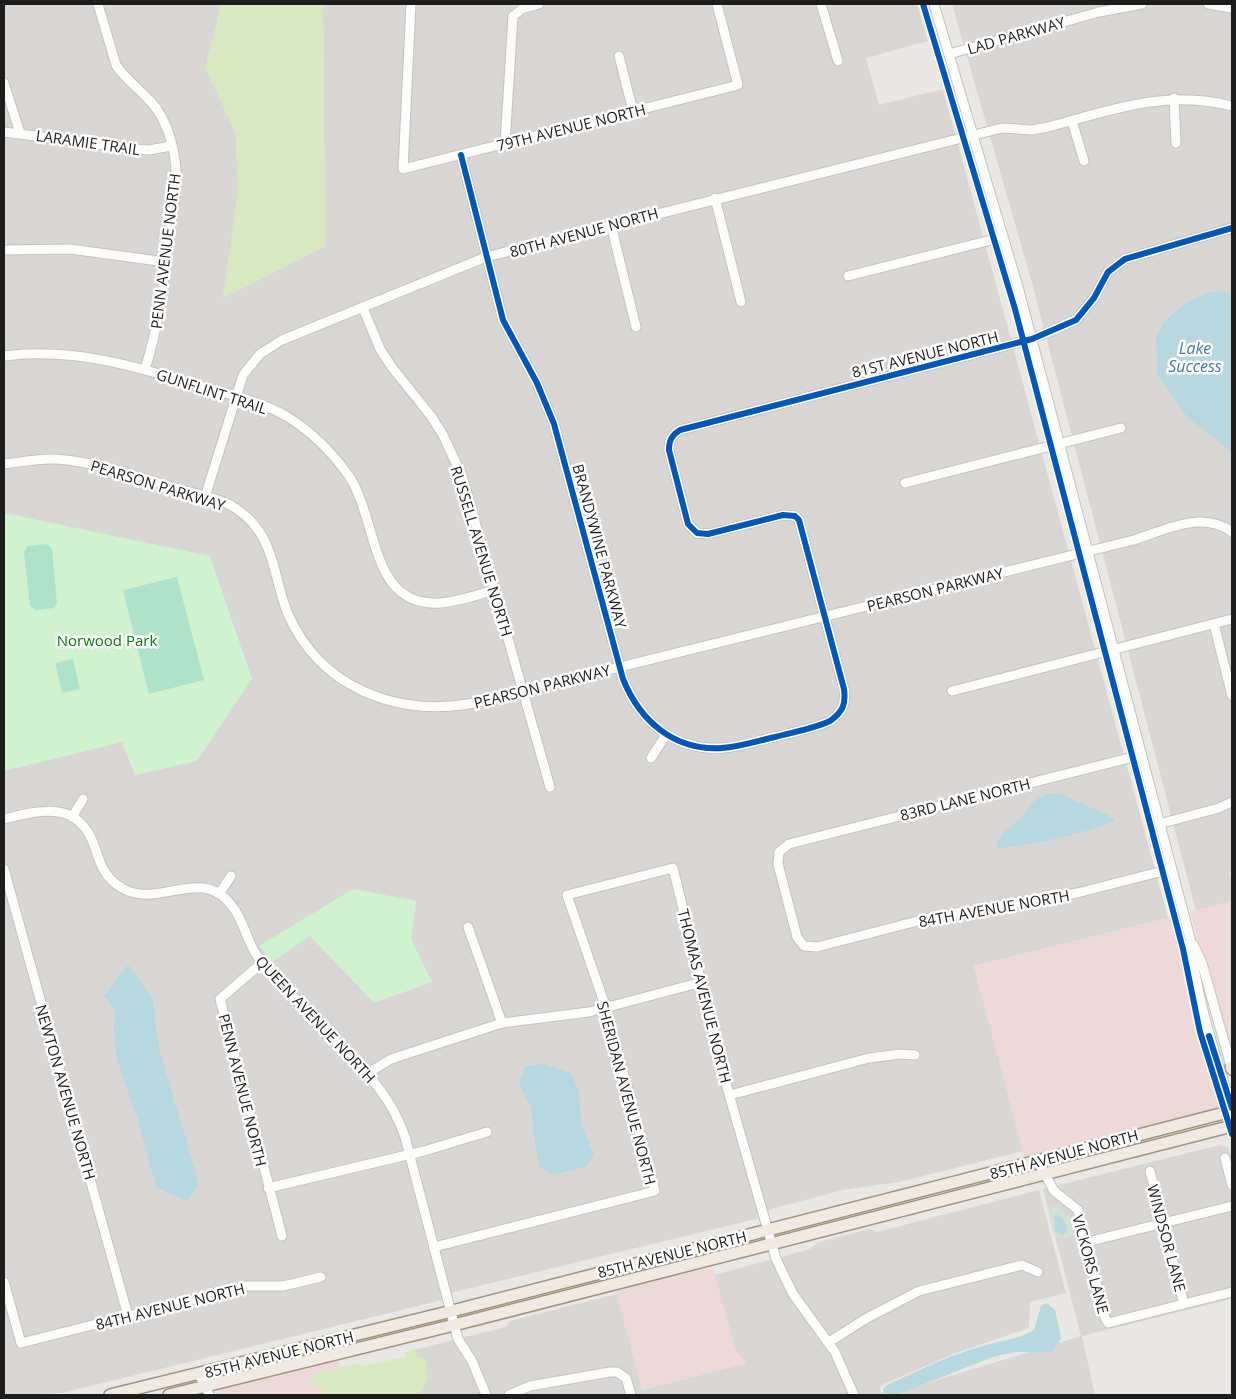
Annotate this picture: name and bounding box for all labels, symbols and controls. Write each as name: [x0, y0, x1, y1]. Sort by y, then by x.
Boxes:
street label: LAD PARKWAY: [965, 11, 1068, 59]
street label: 79TH AVENUE NORTH: [494, 99, 648, 155]
street label: LARAMIE TRAIL: [35, 125, 142, 159]
street label: PENN AVENUE NORTH: [146, 172, 184, 330]
street label: 80TH AVENUE NORTH: [507, 203, 661, 261]
street label: 81ST AVENUE NORTH: [850, 326, 1000, 382]
water label: Lake Success: [1168, 337, 1222, 377]
street label: GUNFLINT TRAIL: [154, 364, 270, 418]
street label: PEARSON PARKWAY: [88, 455, 228, 515]
street label: BRANDYWINE PARKWAY: [568, 462, 632, 631]
street label: RUSSELL AVENUE NORTH: [447, 463, 517, 639]
street label: PEARSON PARKWAY: [865, 562, 1006, 616]
park label: Norwood Park: [57, 630, 157, 650]
street label: PEARSON PARKWAY: [472, 659, 613, 713]
street label: 83RD LANE NORTH: [898, 773, 1032, 825]
street label: 84TH AVENUE NORTH: [917, 885, 1071, 931]
street label: THOMAS AVENUE NORTH: [674, 907, 736, 1085]
street label: QUEEN AVENUE NORTH: [252, 951, 380, 1087]
street label: SHERIDAN AVENUE NORTH: [593, 999, 661, 1187]
street label: NEWTON AVENUE NORTH: [31, 1002, 101, 1182]
street label: PENN AVENUE NORTH: [214, 1012, 272, 1168]
street label: 85TH AVENUE NORTH: [987, 1125, 1141, 1183]
street label: WINDSOR LANE: [1143, 1182, 1191, 1294]
street label: VICKORS LANE: [1068, 1212, 1114, 1316]
street label: 85TH AVENUE NORTH: [595, 1226, 749, 1282]
street label: 84TH AVENUE NORTH: [93, 1278, 247, 1334]
street label: 85TH AVENUE NORTH: [202, 1326, 356, 1382]

